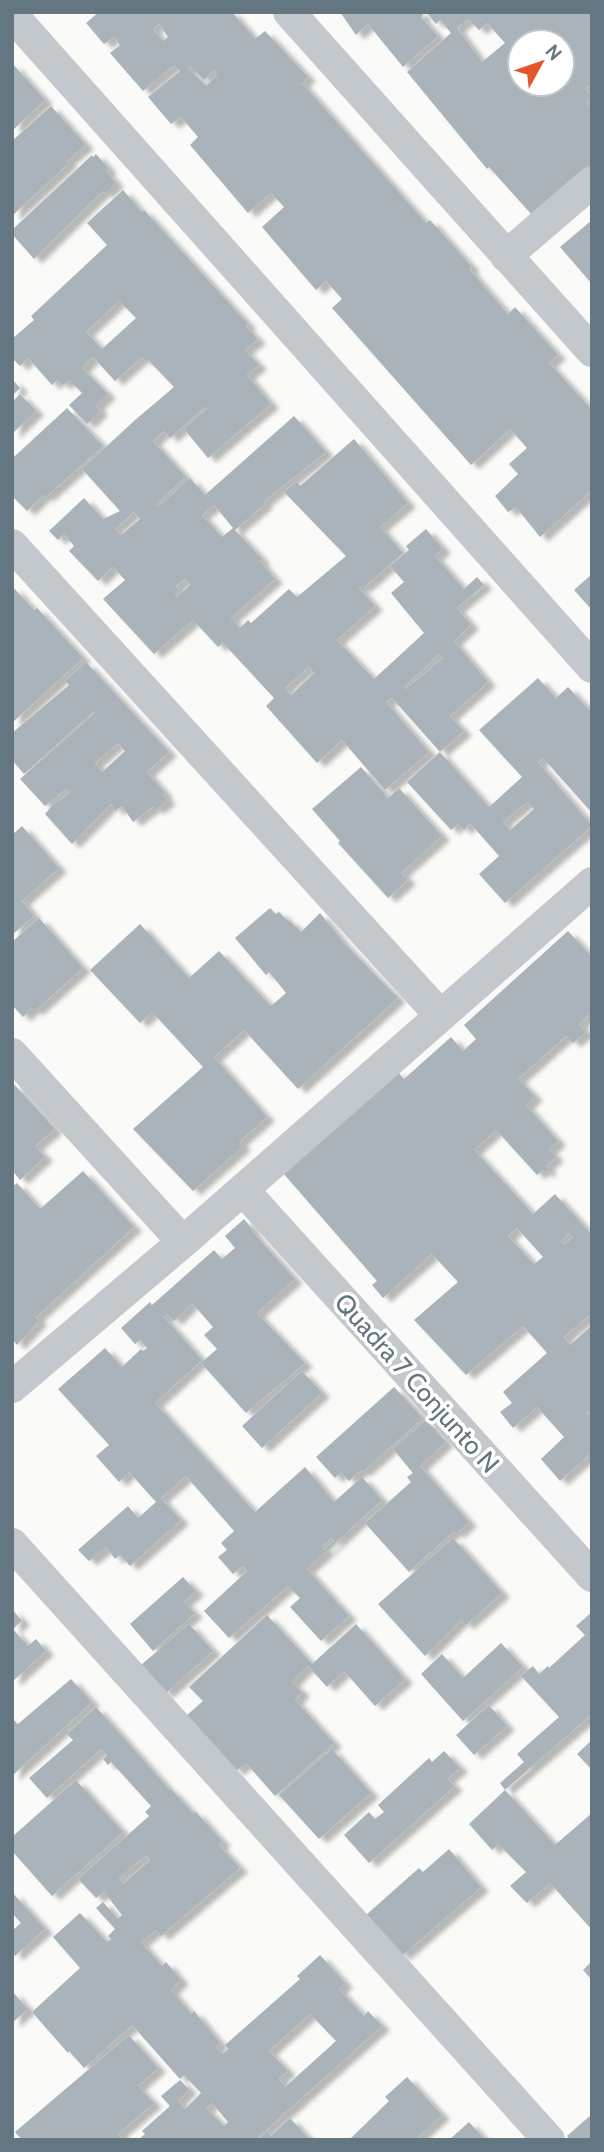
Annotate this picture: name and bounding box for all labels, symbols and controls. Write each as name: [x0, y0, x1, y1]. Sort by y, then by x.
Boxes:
north arrow: [506, 28, 576, 98]
text: N: [541, 40, 567, 65]
street label: Quadra 7 Conjunto N: [328, 1287, 506, 1479]

